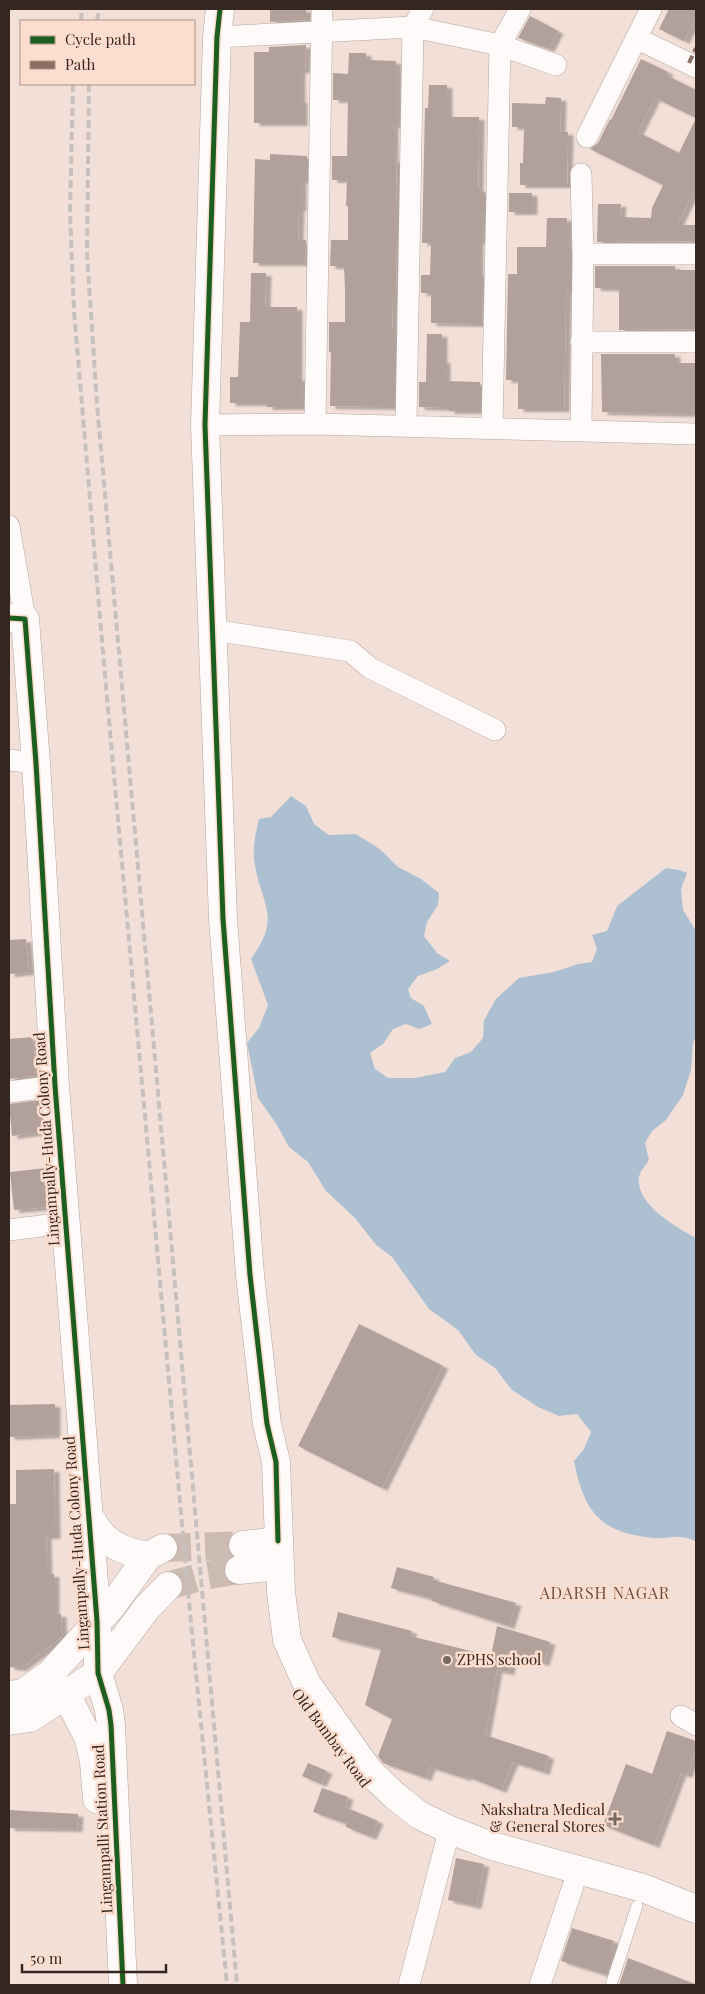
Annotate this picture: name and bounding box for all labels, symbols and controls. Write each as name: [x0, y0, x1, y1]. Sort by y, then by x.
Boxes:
legend: [20, 20, 195, 85]
text: Cycle path: [65, 29, 136, 49]
text: Path: [65, 54, 95, 74]
street label: Lingampally-Huda Colony Road: [29, 1031, 63, 1247]
street label: Lingampally-Huda Colony Road: [59, 1435, 93, 1651]
district label: ADARSH NAGAR: [539, 1582, 670, 1603]
place label: ZPHS school: [457, 1649, 541, 1669]
marker: ZPHS school: [441, 1654, 453, 1666]
street label: Old Bombay Road: [288, 1684, 376, 1791]
street label: Lingampalli Station Road: [88, 1744, 116, 1914]
place label: Nakshatra Medical & General Stores: [480, 1799, 605, 1836]
marker: Nakshatra Medical & General Stores: [609, 1813, 621, 1825]
scale bar: [22, 1942, 166, 1974]
text: 50 m: [30, 1948, 63, 1968]

